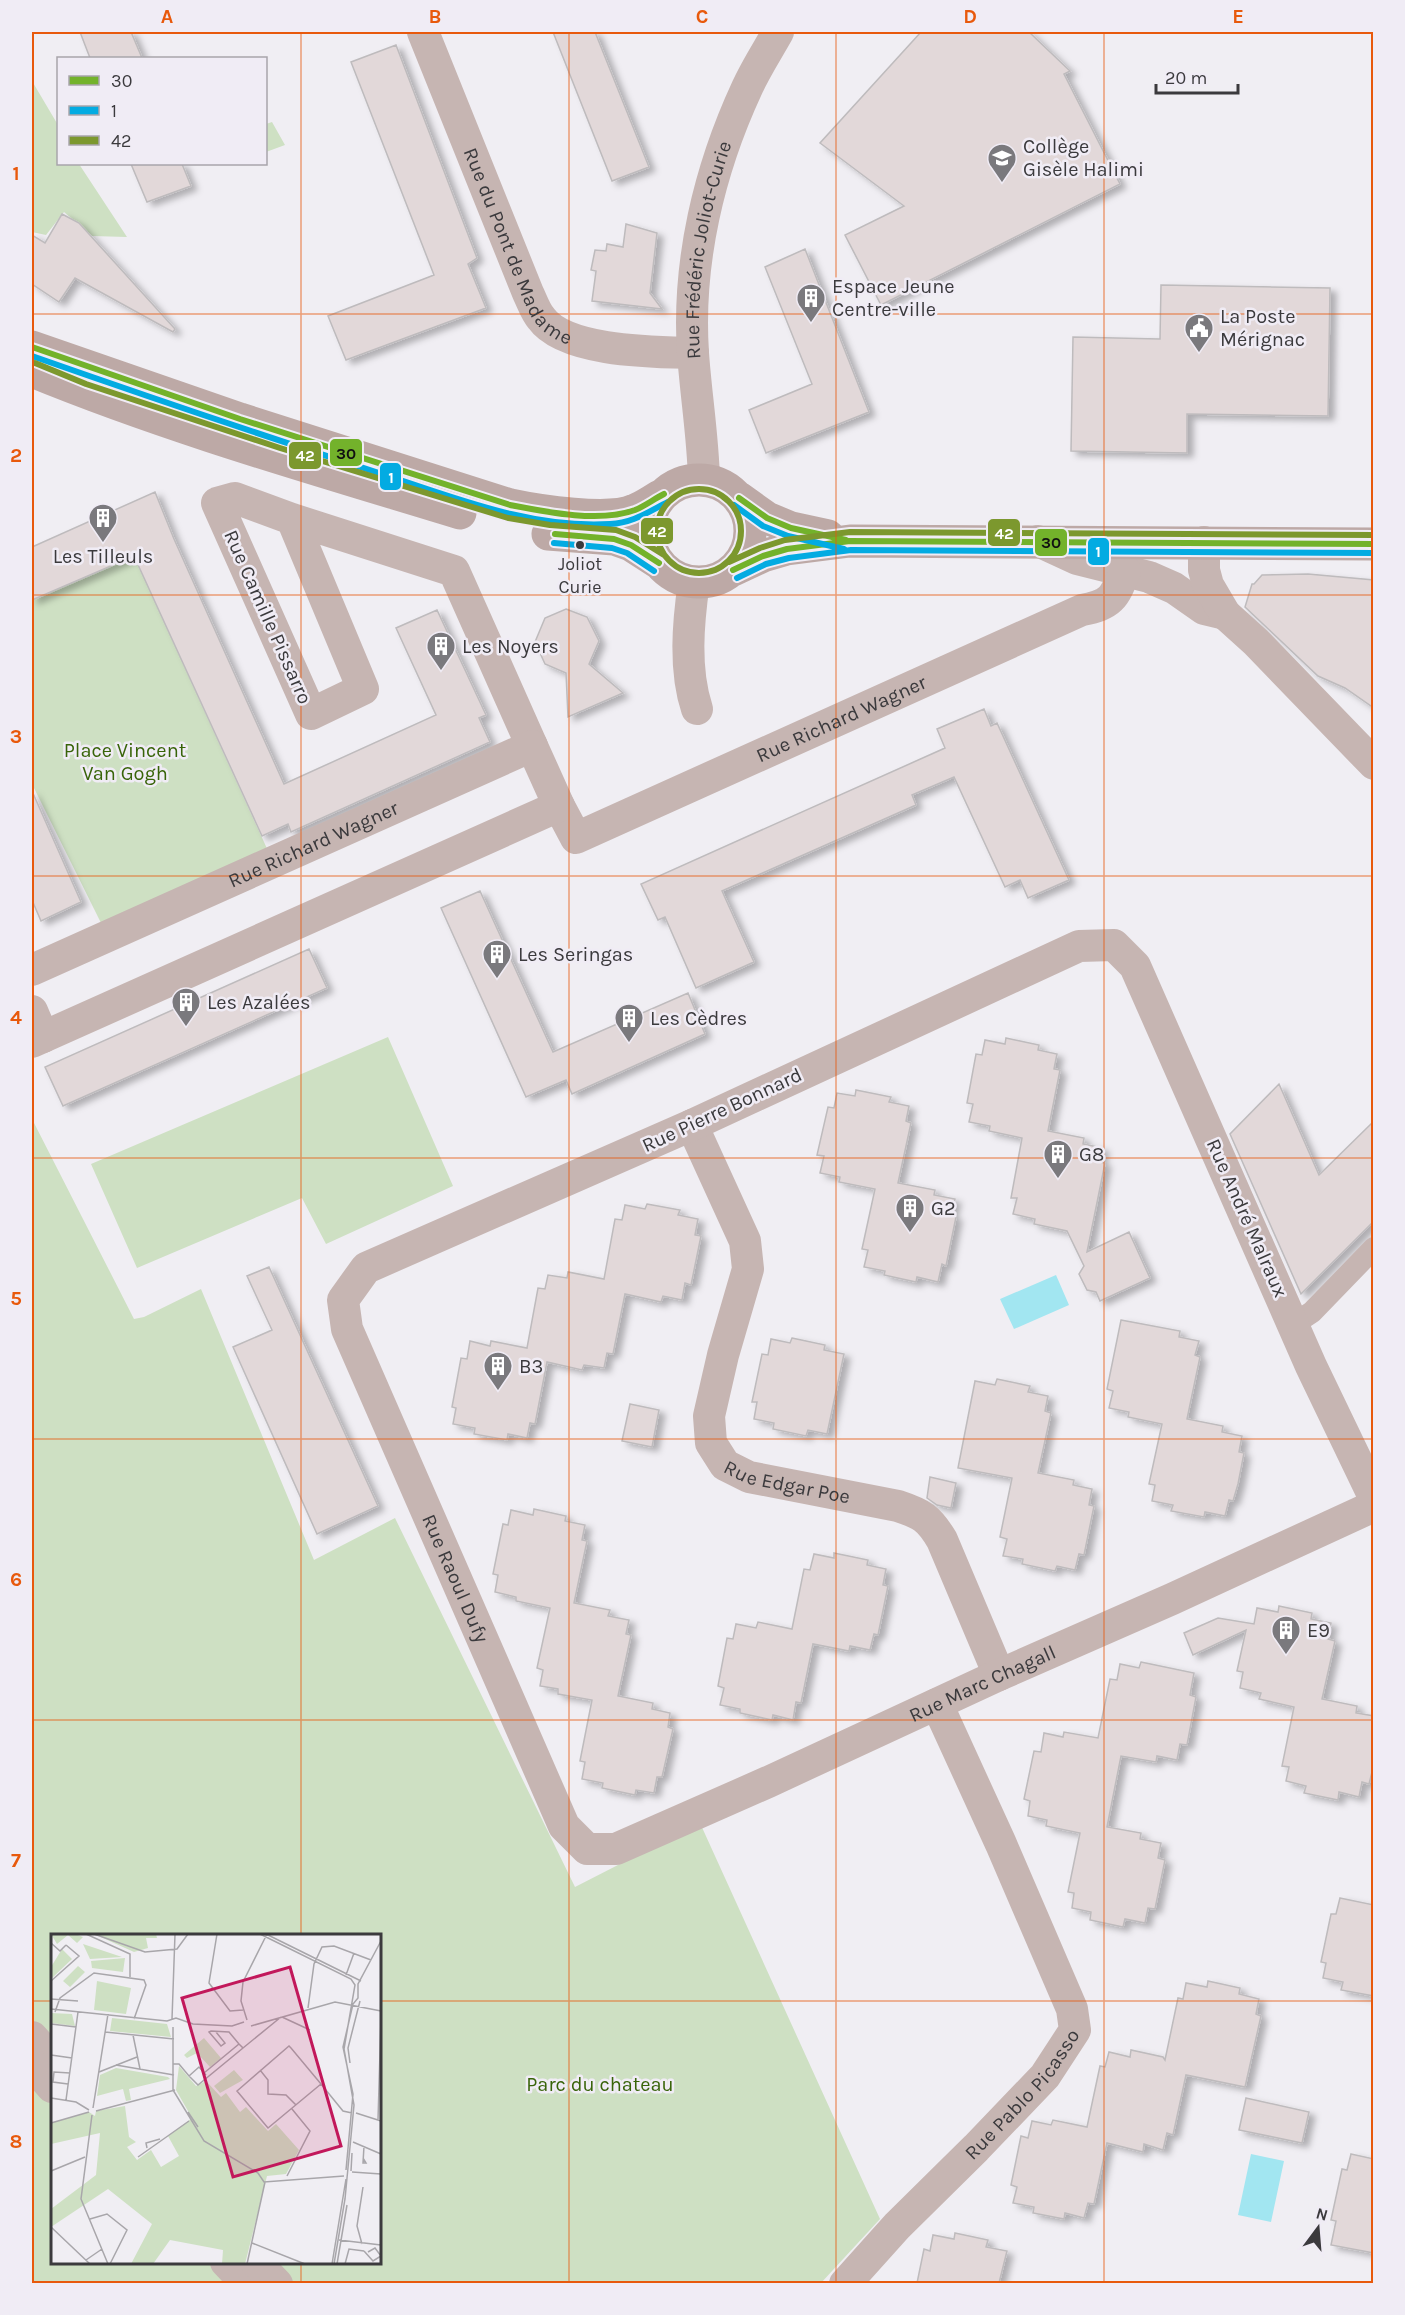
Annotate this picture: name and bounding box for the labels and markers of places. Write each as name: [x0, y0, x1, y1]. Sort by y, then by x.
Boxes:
place label: Collège Gisèle Halimi: [1023, 135, 1144, 181]
school or university icon: Collège Gisèle Halimi: [986, 142, 1018, 184]
place label: Espace Jeune Centre-ville: [832, 275, 955, 321]
building icon: Espace Jeune Centre-ville: [795, 282, 827, 324]
place label: La Poste Mérignac: [1220, 305, 1305, 351]
public building icon: La Poste Mérignac: [1183, 312, 1215, 354]
building icon: Les Tilleuls: [87, 502, 119, 544]
marker: Joliot Curie: [574, 539, 586, 551]
place label: Les Tilleuls: [53, 545, 153, 568]
place label: Joliot Curie: [558, 553, 602, 598]
building icon: Les Noyers: [425, 630, 457, 672]
place label: Les Noyers: [462, 635, 559, 658]
building icon: Les Seringas: [481, 938, 513, 980]
place label: Les Seringas: [518, 943, 633, 966]
building icon: Les Azalées: [170, 986, 202, 1028]
place label: Les Azalées: [207, 991, 311, 1014]
building icon: Les Cèdres: [613, 1002, 645, 1044]
place label: Les Cèdres: [650, 1007, 747, 1030]
building icon: G8: [1042, 1138, 1074, 1180]
place label: G8: [1079, 1143, 1104, 1166]
building icon: G2: [894, 1192, 926, 1234]
place label: G2: [931, 1197, 955, 1220]
building icon: B3: [482, 1350, 514, 1392]
place label: B3: [519, 1355, 543, 1378]
building icon: E9: [1270, 1614, 1302, 1656]
place label: E9: [1307, 1619, 1330, 1642]

